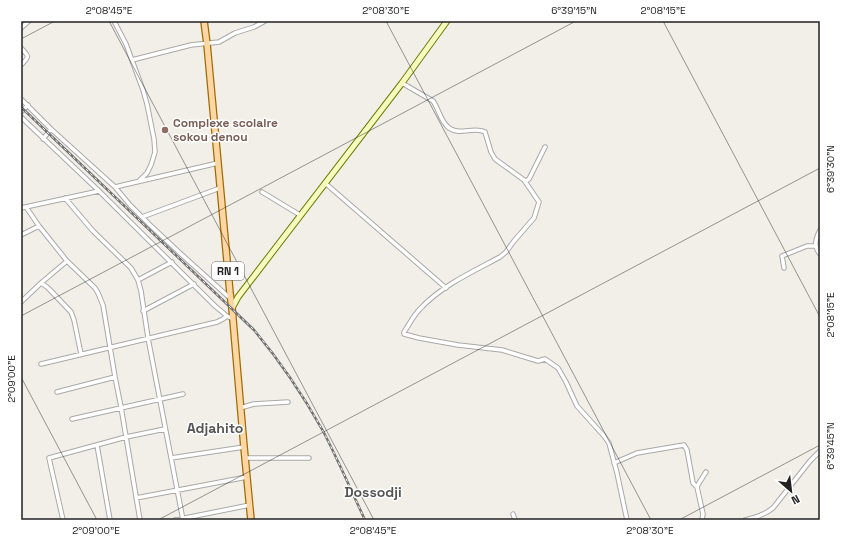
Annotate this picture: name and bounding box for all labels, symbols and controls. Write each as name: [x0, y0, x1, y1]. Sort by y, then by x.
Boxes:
text: 2°08'45"E: [86, 4, 133, 17]
text: 2°08'30"E: [362, 4, 410, 17]
text: 6°39'15"N: [551, 4, 597, 17]
text: 2°08'15"E: [640, 4, 686, 17]
place label: Complexe scolaire sokou denou: [173, 115, 278, 145]
marker: Complexe scolaire sokou denou: [160, 125, 170, 135]
text: 6°39'30"N: [824, 145, 837, 193]
road number: RN 1: [212, 262, 244, 280]
text: 2°08'15"E: [824, 292, 837, 338]
text: 2°09'00"E: [5, 355, 18, 403]
district label: Adjahito: [187, 419, 243, 437]
text: 6°39'45"N: [824, 422, 837, 470]
north arrow: [771, 471, 811, 511]
district label: Dossodji: [344, 483, 402, 501]
text: N: [789, 492, 802, 508]
text: 2°09'00"E: [72, 524, 120, 537]
text: 2°08'45"E: [350, 524, 397, 537]
text: 2°08'30"E: [626, 524, 674, 537]

